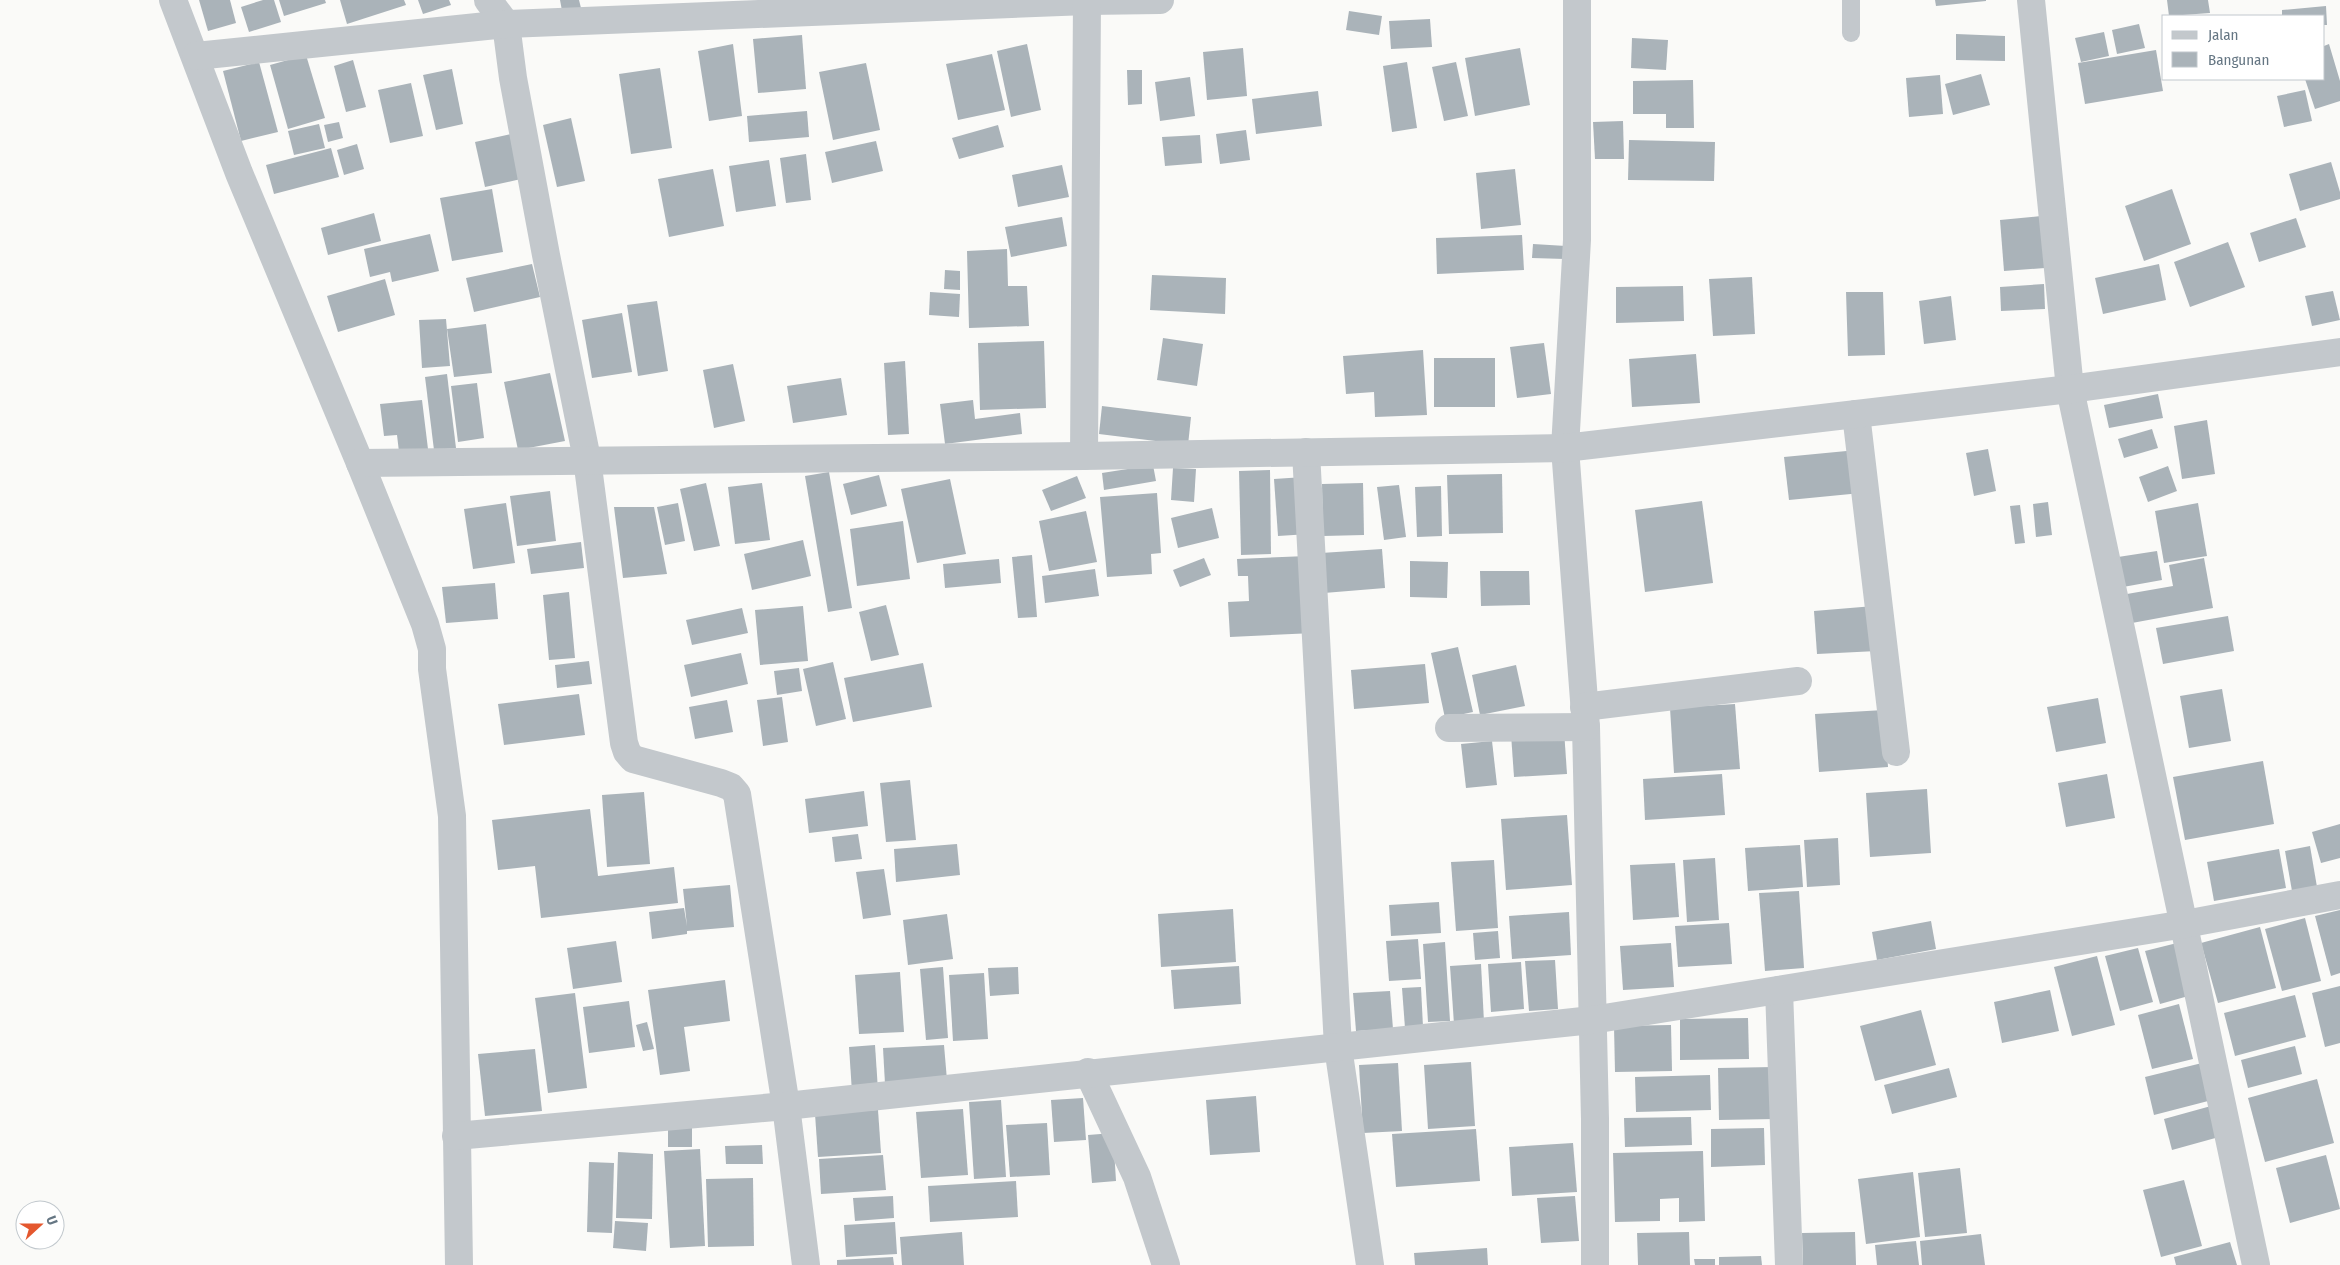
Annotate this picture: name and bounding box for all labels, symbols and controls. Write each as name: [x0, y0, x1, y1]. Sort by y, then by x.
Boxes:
legend: [2162, 15, 2325, 80]
text: Jalan: [2208, 26, 2238, 44]
text: Bangunan: [2208, 51, 2269, 69]
north arrow: [15, 1200, 65, 1250]
text: U: [42, 1214, 61, 1227]

